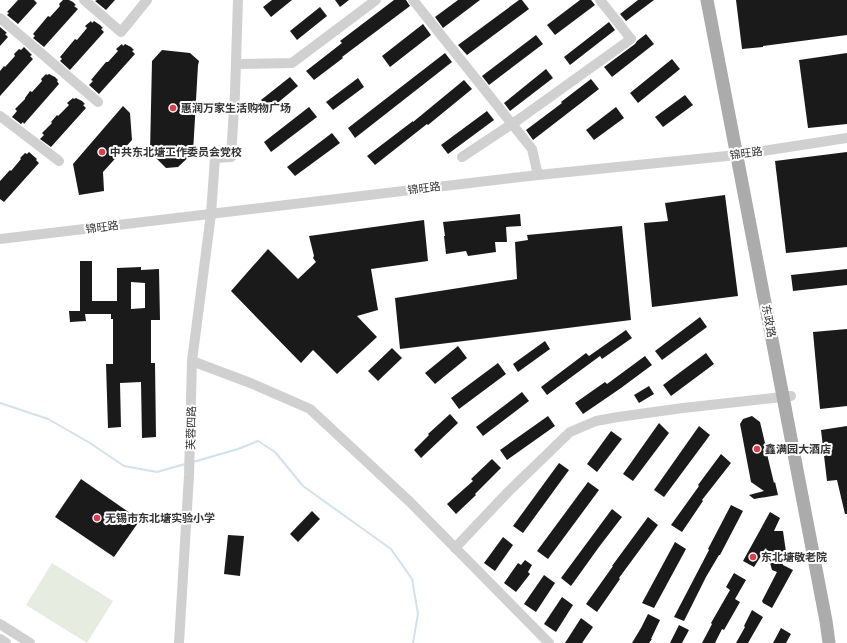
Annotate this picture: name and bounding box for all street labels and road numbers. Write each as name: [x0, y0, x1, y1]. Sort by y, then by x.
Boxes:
street label: 锦旺路: [729, 143, 763, 163]
street label: 锦旺路: [407, 178, 441, 198]
street label: 锦旺路: [85, 217, 119, 237]
street label: 东政路: [758, 303, 780, 339]
street label: 芙蓉四路: [183, 406, 199, 450]

